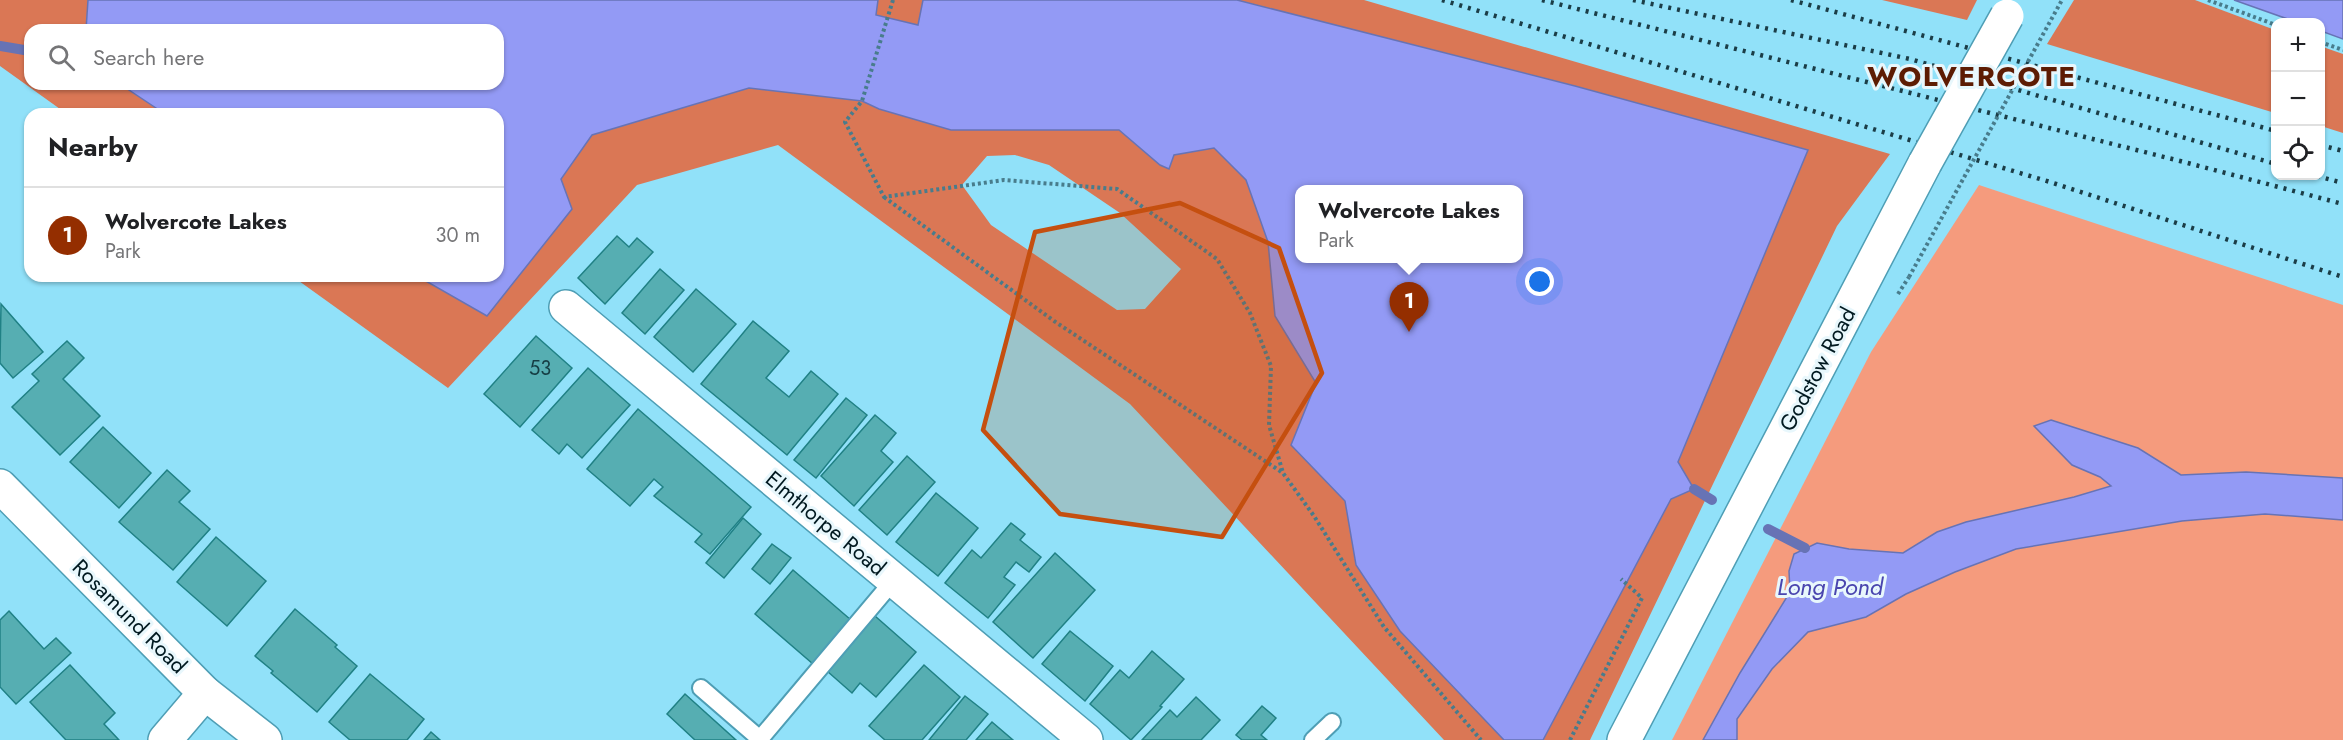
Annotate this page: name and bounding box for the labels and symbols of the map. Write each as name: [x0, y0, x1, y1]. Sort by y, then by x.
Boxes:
district label: WOLVERCOTE: [1867, 56, 2077, 97]
your location: [1525, 267, 1554, 296]
pin: 1: [1390, 282, 1428, 332]
street label: Godstow Road: [1771, 301, 1863, 437]
house number: 53: [529, 354, 551, 383]
street label: Elmthorpe Road: [759, 463, 893, 583]
street label: Rosamund Road: [65, 551, 195, 681]
water label: Long Pond: [1777, 569, 1885, 604]

